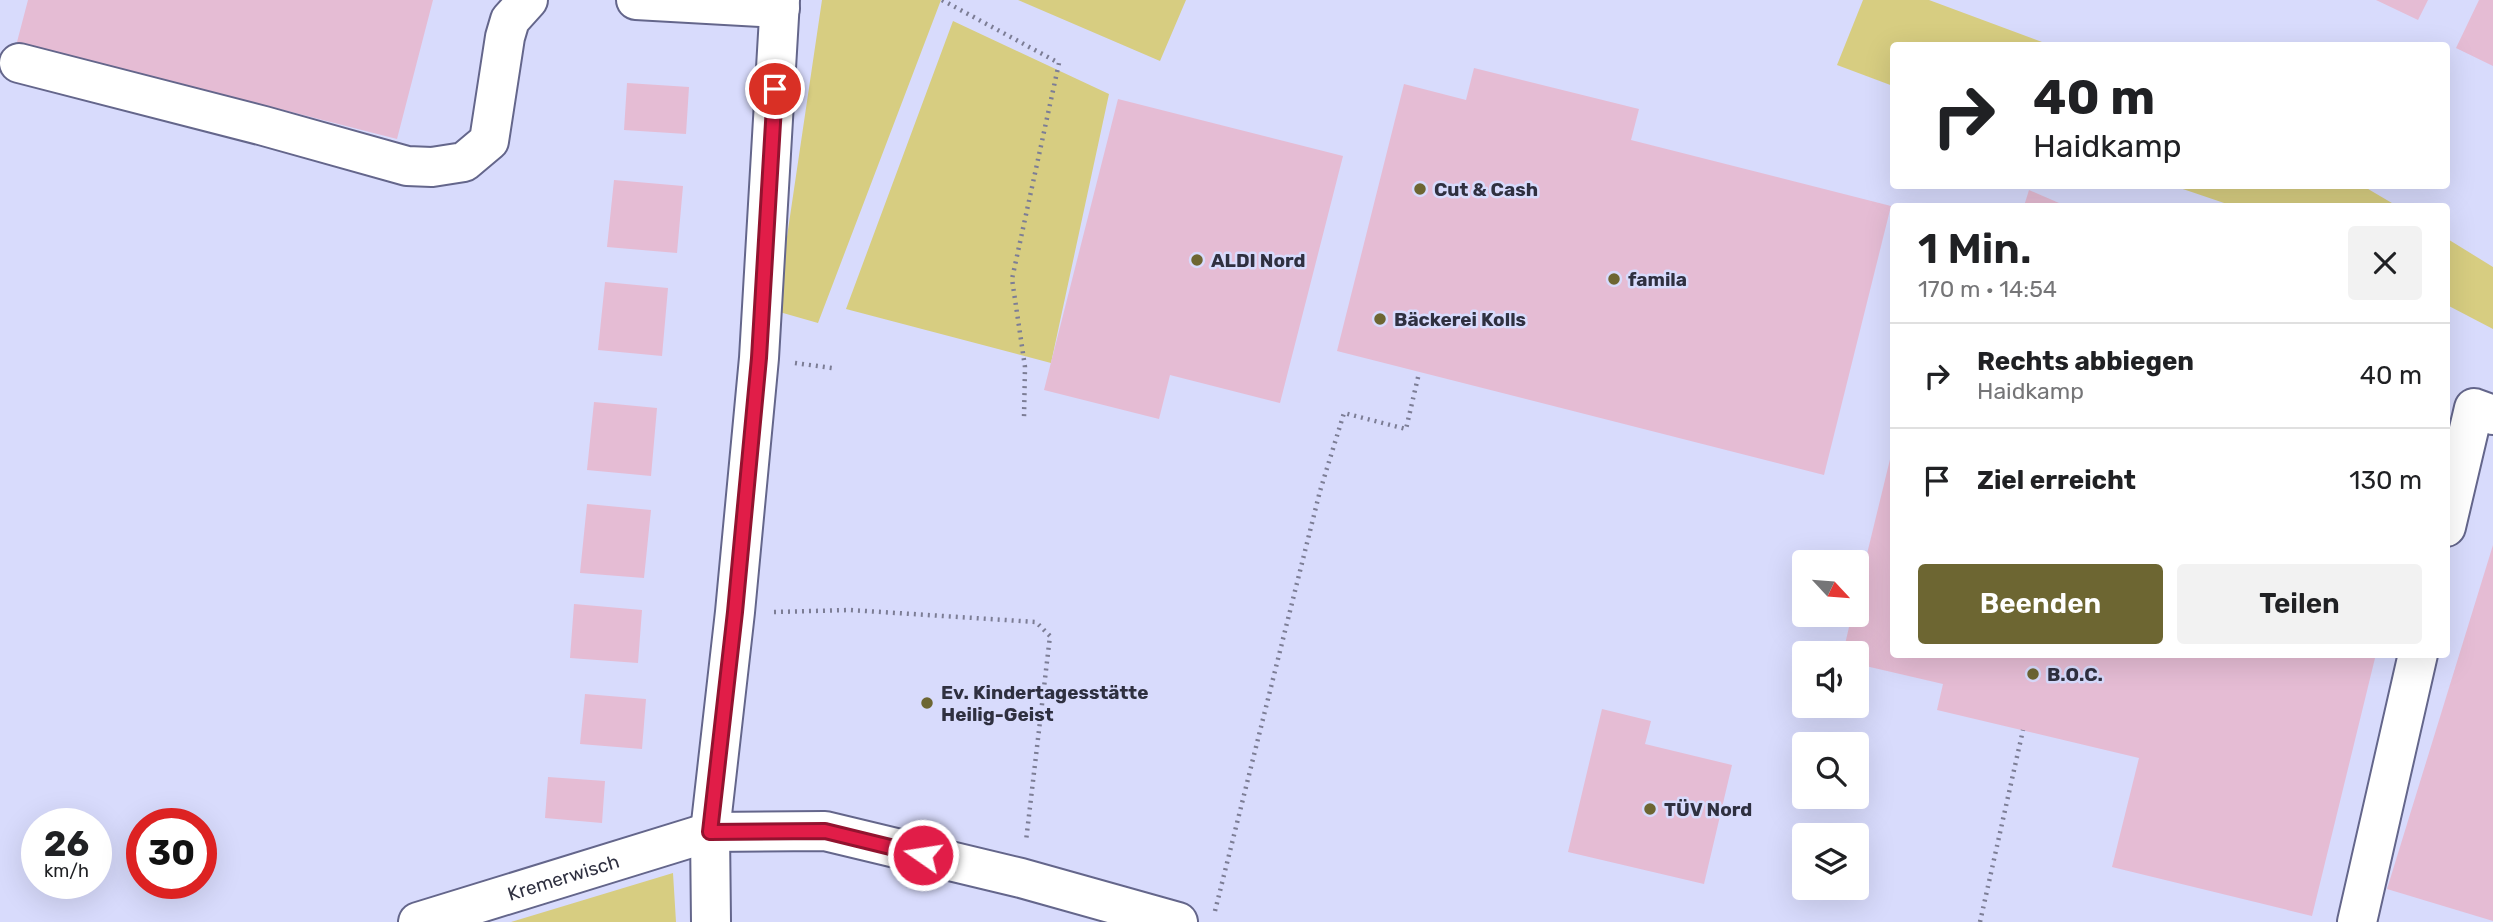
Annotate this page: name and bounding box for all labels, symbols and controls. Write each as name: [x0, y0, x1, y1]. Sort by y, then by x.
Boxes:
pin: [745, 59, 805, 119]
text: 40 m: [2033, 68, 2155, 126]
icon: arrive: [756, 70, 794, 108]
icon: right: [1918, 70, 2009, 161]
text: Haidkamp: [2033, 127, 2182, 165]
place label: Cut & Cash: [1434, 178, 1538, 201]
marker: Cut & Cash: [1412, 181, 1428, 197]
text: 1 Min.: [1918, 224, 2031, 274]
button: close: [2348, 226, 2422, 300]
place label: ALDI Nord: [1211, 249, 1306, 272]
marker: ALDI Nord: [1189, 252, 1205, 268]
place label: famila: [1628, 268, 1687, 291]
marker: famila: [1606, 271, 1622, 287]
text: 170 m · 14:54: [1918, 275, 2057, 303]
place label: Bäckerei Kolls: [1394, 308, 1526, 331]
marker: Bäckerei Kolls: [1372, 311, 1388, 327]
text: Rechts abbiegen: [1977, 346, 2194, 377]
icon: right: [1918, 357, 1956, 395]
text: 40 m: [2360, 360, 2422, 391]
text: Haidkamp: [1977, 377, 2084, 405]
icon: arrive: [1918, 462, 1956, 500]
text: Ziel erreicht: [1977, 465, 2136, 496]
text: 130 m: [2349, 465, 2422, 496]
north arrow: [1792, 550, 1869, 626]
map controls: [1792, 550, 1869, 900]
button: Beenden: [1918, 564, 2163, 644]
button: Teilen: [2177, 564, 2422, 644]
button: sound: [1792, 641, 1869, 718]
place label: B.O.C.: [2047, 663, 2103, 686]
marker: B.O.C.: [2025, 666, 2041, 682]
place label: Ev. Kindertagesstätte Heilig-Geist: [941, 681, 1148, 726]
marker: Ev. Kindertagesstätte Heilig-Geist: [919, 695, 935, 711]
button: search: [1792, 732, 1869, 809]
place label: TÜV Nord: [1664, 798, 1752, 821]
marker: TÜV Nord: [1642, 801, 1658, 817]
speed limit sign: 30: [126, 808, 217, 899]
position arrow: [886, 818, 960, 892]
text: 26: [44, 823, 89, 865]
button: layers: [1792, 823, 1869, 900]
street label: Kremerwisch: [505, 849, 622, 905]
text: km/h: [44, 860, 89, 882]

